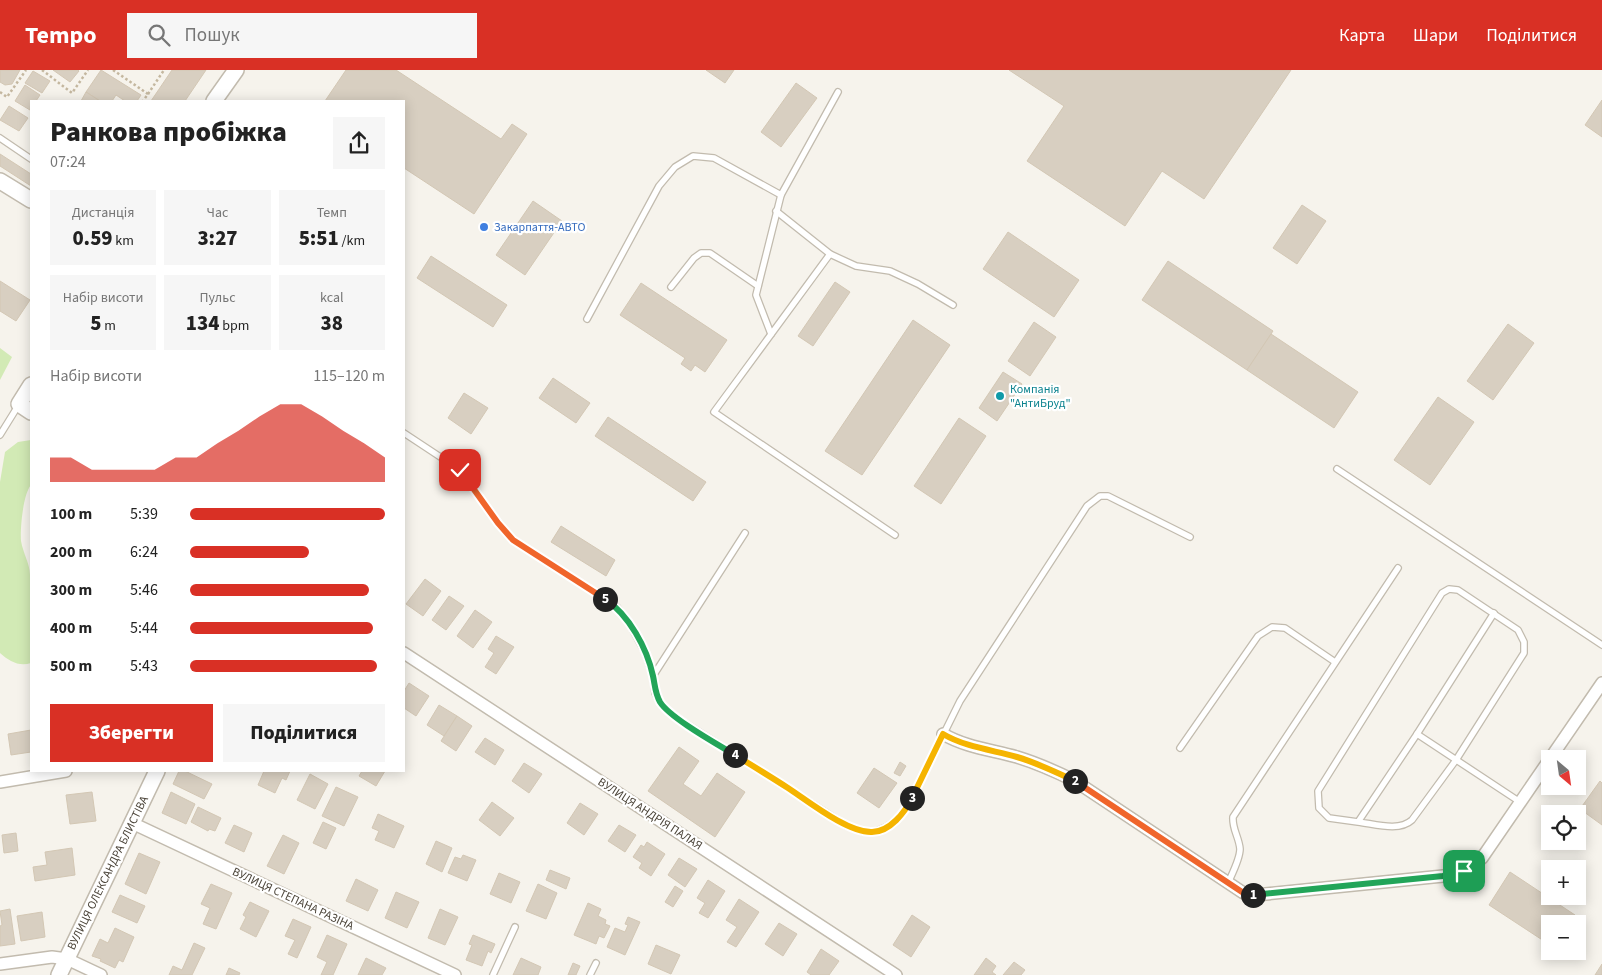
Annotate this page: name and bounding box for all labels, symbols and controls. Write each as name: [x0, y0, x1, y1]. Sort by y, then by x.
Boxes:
search box: [127, 13, 477, 58]
text: Tempo: [25, 18, 97, 53]
icon: search: [145, 21, 173, 49]
text: Пошук: [185, 22, 240, 49]
text: Карта: [1339, 23, 1385, 48]
text: Шари: [1413, 23, 1458, 48]
text: Поділитися: [1486, 23, 1577, 48]
text: Ранкова пробіжка: [50, 112, 287, 152]
button: share: [333, 117, 385, 169]
text: 07:24: [50, 151, 86, 173]
text: Дистанція: [72, 203, 135, 223]
text: Час: [207, 203, 228, 223]
text: Темп: [317, 203, 347, 223]
place label: Закарпаття-АВТО: [494, 219, 585, 236]
marker: Закарпаття-АВТО: [478, 221, 490, 233]
text: 0.59: [72, 223, 113, 253]
text: 3:27: [197, 223, 238, 253]
text: 5:51: [299, 223, 339, 253]
text: km: [113, 231, 134, 251]
text: /km: [339, 231, 365, 251]
text: Набір висоти: [63, 288, 143, 308]
text: Пульс: [199, 288, 236, 308]
text: kcal: [320, 288, 344, 308]
text: 5: [90, 308, 102, 338]
text: 134: [186, 308, 219, 338]
text: 38: [321, 308, 343, 338]
text: m: [102, 316, 116, 336]
text: bpm: [219, 316, 249, 336]
text: Набір висоти: [50, 365, 142, 387]
text: 115–120 m: [313, 365, 385, 387]
place label: Компанія "АнтиБруд": [1010, 381, 1071, 412]
marker: Компанія "АнтиБруд": [994, 390, 1006, 402]
pin: [439, 449, 481, 491]
icon: check: [446, 456, 474, 484]
text: 100 m: [50, 503, 92, 525]
text: 5:39: [130, 503, 158, 525]
text: 200 m: [50, 541, 92, 563]
text: 6:24: [130, 541, 158, 563]
text: 300 m: [50, 579, 92, 601]
text: 5:46: [130, 579, 158, 601]
pin: 5: [592, 586, 618, 612]
text: 5: [602, 589, 609, 609]
text: 400 m: [50, 617, 92, 639]
text: 5:44: [130, 617, 158, 639]
text: 500 m: [50, 655, 92, 677]
text: 5:43: [130, 655, 158, 677]
button: Зберегти: [50, 704, 213, 762]
button: Поділитися: [223, 704, 385, 762]
pin: 4: [722, 742, 748, 768]
text: 4: [732, 745, 739, 765]
north arrow: [1541, 750, 1586, 795]
map controls: [1541, 750, 1586, 960]
pin: 2: [1062, 768, 1088, 794]
text: 2: [1072, 771, 1079, 791]
street label: ВУЛИЦЯ АНДРІЯ ПАЛАЯ: [594, 774, 706, 854]
pin: 3: [900, 786, 924, 810]
text: 3: [909, 788, 916, 808]
street label: ВУЛИЦЯ ОЛЕКСАНДРА БЛИСТІВА: [63, 793, 153, 953]
button: locate: [1541, 805, 1586, 850]
pin: [1443, 850, 1485, 892]
icon: arrive: [1450, 857, 1478, 885]
button: +: [1541, 860, 1586, 905]
street label: ВУЛИЦЯ СТЕПАНА РАЗІНА: [229, 863, 357, 935]
pin: 1: [1240, 882, 1266, 908]
text: 1: [1250, 885, 1257, 905]
button: −: [1541, 915, 1586, 960]

